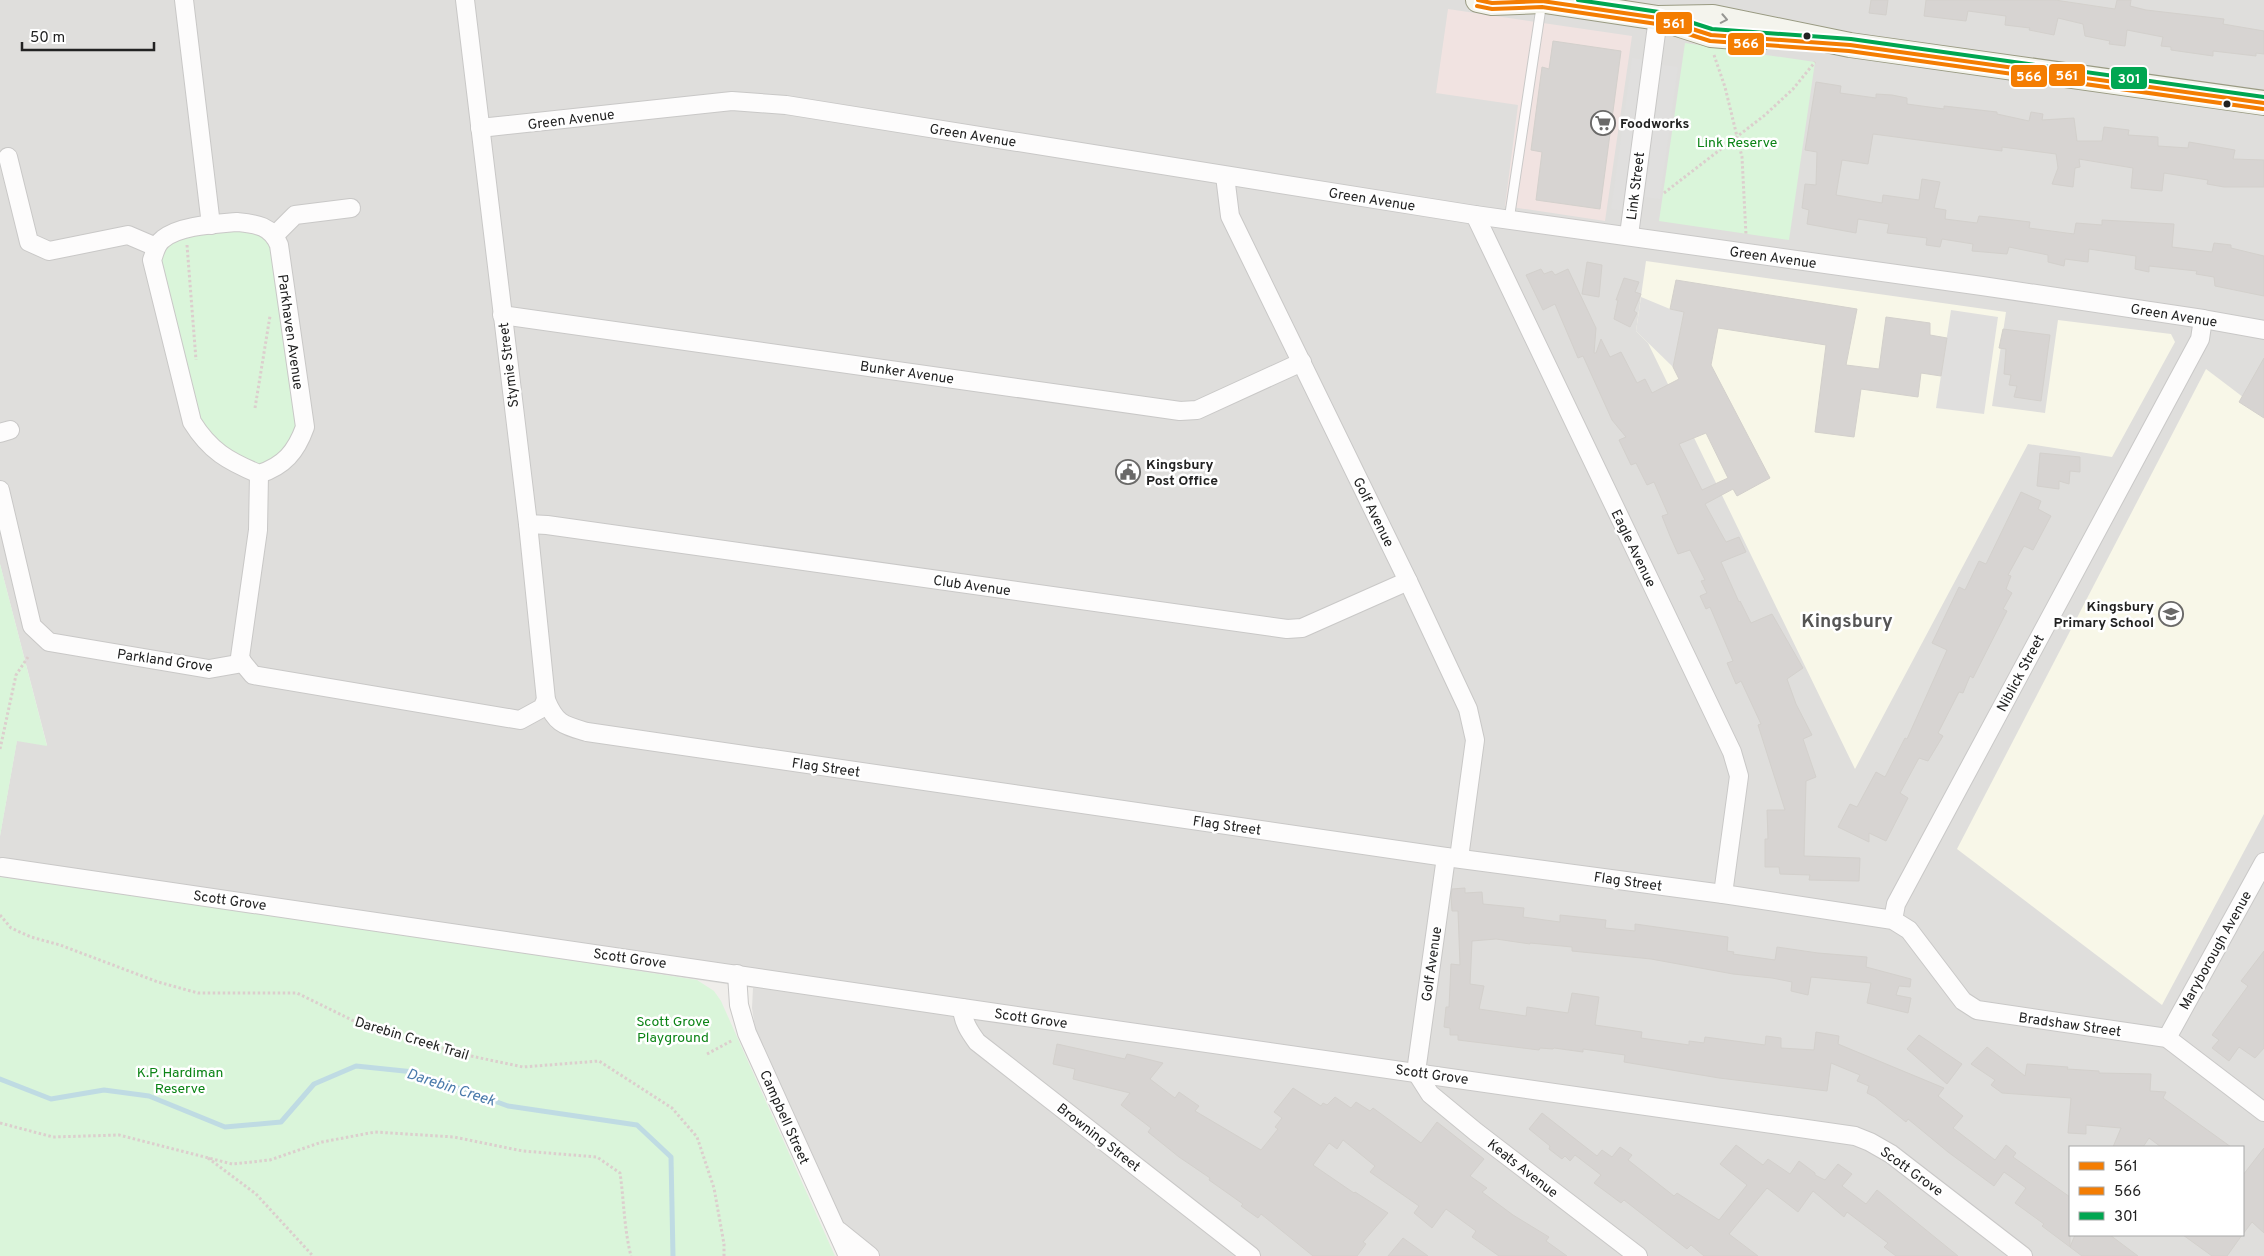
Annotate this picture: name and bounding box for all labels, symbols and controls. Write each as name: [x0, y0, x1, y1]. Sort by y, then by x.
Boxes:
line badge: 561: [1655, 11, 1693, 35]
one-way arrow: [1720, 13, 1729, 24]
text: 561: [1663, 16, 1685, 33]
scale bar: [22, 20, 155, 52]
text: 50 m: [30, 29, 65, 48]
unlabelled marker: [1802, 31, 1812, 41]
line badge: 566: [1727, 32, 1765, 56]
text: 566: [1733, 36, 1759, 53]
line badge: 561: [2048, 63, 2086, 87]
line badge: 566: [2010, 64, 2048, 88]
line badge: 301: [2110, 66, 2148, 90]
text: 561: [2056, 68, 2078, 85]
text: 566: [2016, 69, 2042, 86]
text: 301: [2118, 71, 2140, 88]
unlabelled marker: [2222, 99, 2232, 109]
street label: Green Avenue: [527, 107, 616, 134]
supermarket icon: Foodworks: [1590, 110, 1616, 136]
place label: Foodworks: [1620, 116, 1690, 133]
street label: Green Avenue: [928, 121, 1017, 152]
park label: Link Reserve: [1697, 135, 1777, 152]
street label: Link Street: [1624, 151, 1649, 221]
street label: Green Avenue: [1327, 185, 1416, 216]
street label: Green Avenue: [1728, 244, 1817, 273]
street label: Parkhaven Avenue: [273, 273, 306, 391]
street label: Green Avenue: [2129, 301, 2218, 332]
street label: Stymie Street: [496, 321, 523, 408]
street label: Bunker Avenue: [859, 358, 955, 388]
place label: Kingsbury Post Office: [1146, 457, 1218, 490]
public building icon: Kingsbury Post Office: [1115, 459, 1141, 485]
street label: Golf Avenue: [1349, 475, 1397, 550]
street label: Eagle Avenue: [1606, 507, 1659, 590]
street label: Club Avenue: [932, 573, 1012, 600]
place label: Kingsbury Primary School: [2053, 599, 2154, 632]
school or university icon: Kingsbury Primary School: [2158, 601, 2184, 627]
district label: Kingsbury: [1801, 610, 1893, 634]
street label: Niblick Street: [1994, 632, 2049, 715]
street label: Parkland Grove: [116, 646, 214, 677]
street label: Flag Street: [791, 755, 861, 782]
street label: Flag Street: [1192, 813, 1262, 840]
street label: Flag Street: [1593, 869, 1663, 896]
street label: Scott Grove: [192, 888, 267, 915]
street label: Maryborough Avenue: [2177, 888, 2256, 1013]
street label: Golf Avenue: [1419, 926, 1446, 1003]
street label: Scott Grove: [592, 946, 667, 973]
street label: Scott Grove: [993, 1006, 1068, 1033]
street label: Bradshaw Street: [2017, 1010, 2122, 1041]
street label: Darebin Creek Trail: [352, 1014, 471, 1065]
park label: Scott Grove Playground: [636, 1014, 710, 1047]
street label: Scott Grove: [1394, 1062, 1469, 1089]
park label: K.P. Hardiman Reserve: [137, 1065, 223, 1098]
water label: Darebin Creek: [404, 1065, 498, 1112]
street label: Campbell Street: [755, 1068, 812, 1167]
street label: Browning Street: [1053, 1100, 1143, 1176]
street label: Keats Avenue: [1483, 1136, 1561, 1202]
street label: Scott Grove: [1876, 1144, 1946, 1201]
legend: [2069, 1146, 2244, 1236]
text: 561: [2114, 1158, 2138, 1177]
text: 566: [2114, 1183, 2141, 1202]
text: 301: [2114, 1208, 2138, 1227]

